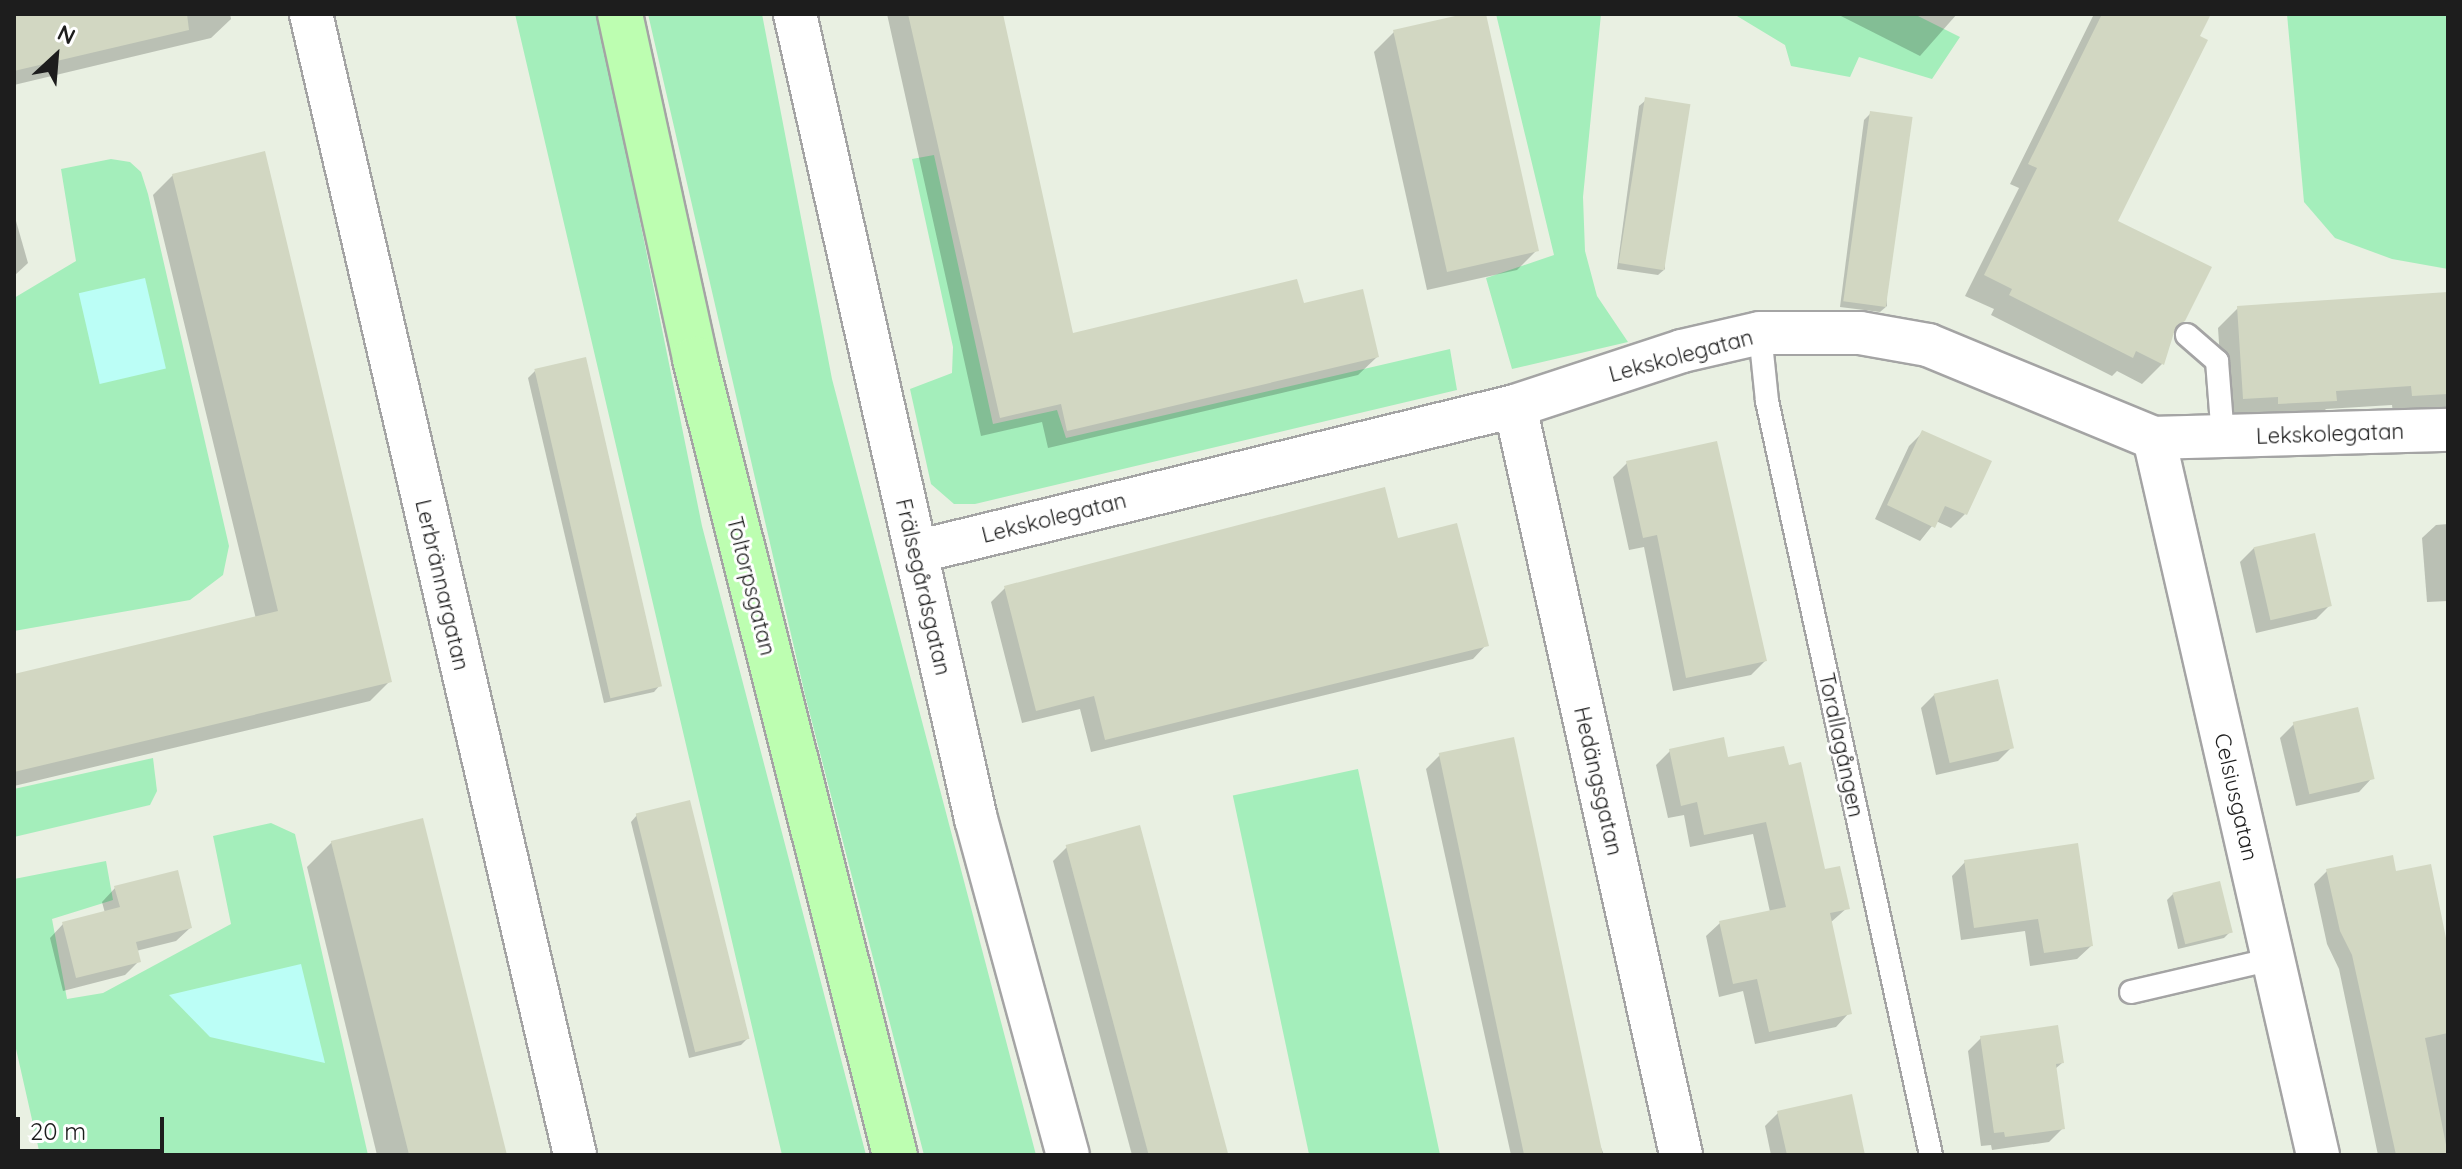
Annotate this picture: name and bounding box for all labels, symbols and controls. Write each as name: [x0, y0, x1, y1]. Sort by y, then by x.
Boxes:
north arrow: [16, 16, 96, 96]
text: N: [53, 18, 80, 51]
street label: Lekskolegatan: [1606, 324, 1756, 388]
street label: Lekskolegatan: [2255, 418, 2405, 450]
street label: Lekskolegatan: [979, 487, 1129, 549]
street label: Frälsegårdsgatan: [890, 496, 956, 678]
street label: Lerbrännargatan: [409, 497, 475, 673]
street label: Toltorpsgatan: [721, 514, 781, 658]
street label: Torallagången: [1813, 670, 1869, 820]
street label: Hedängsgatan: [1568, 704, 1628, 858]
street label: Celsiusgatan: [2208, 731, 2264, 863]
scale bar: [20, 1101, 168, 1151]
text: 20 m: [30, 1116, 86, 1146]

